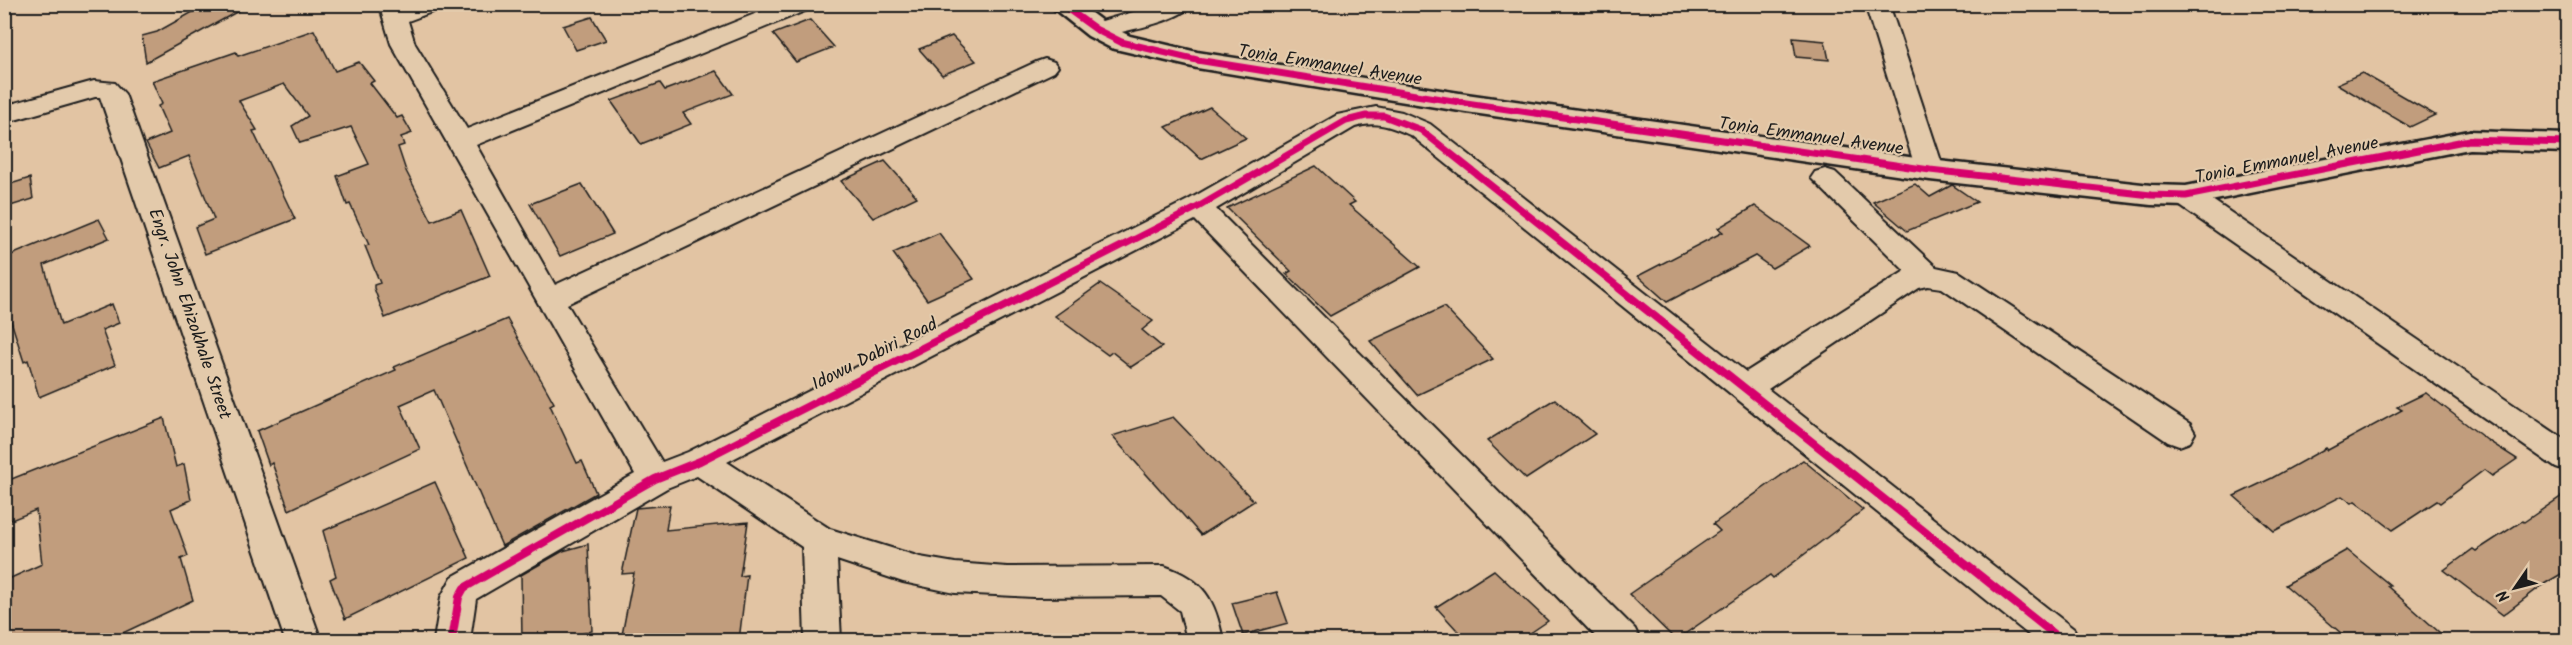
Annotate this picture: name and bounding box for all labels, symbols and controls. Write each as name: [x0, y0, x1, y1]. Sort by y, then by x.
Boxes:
street label: Tonia Emmanuel Avenue: [1236, 37, 1424, 95]
street label: Tonia Emmanuel Avenue: [1717, 110, 1905, 164]
street label: Tonia Emmanuel Avenue: [2193, 129, 2381, 193]
street label: Engr. John Ehizokhale Street: [139, 205, 239, 424]
street label: Idowu Dabiri Road: [807, 310, 944, 399]
north arrow: [2485, 558, 2545, 618]
text: N: [2491, 584, 2517, 607]

